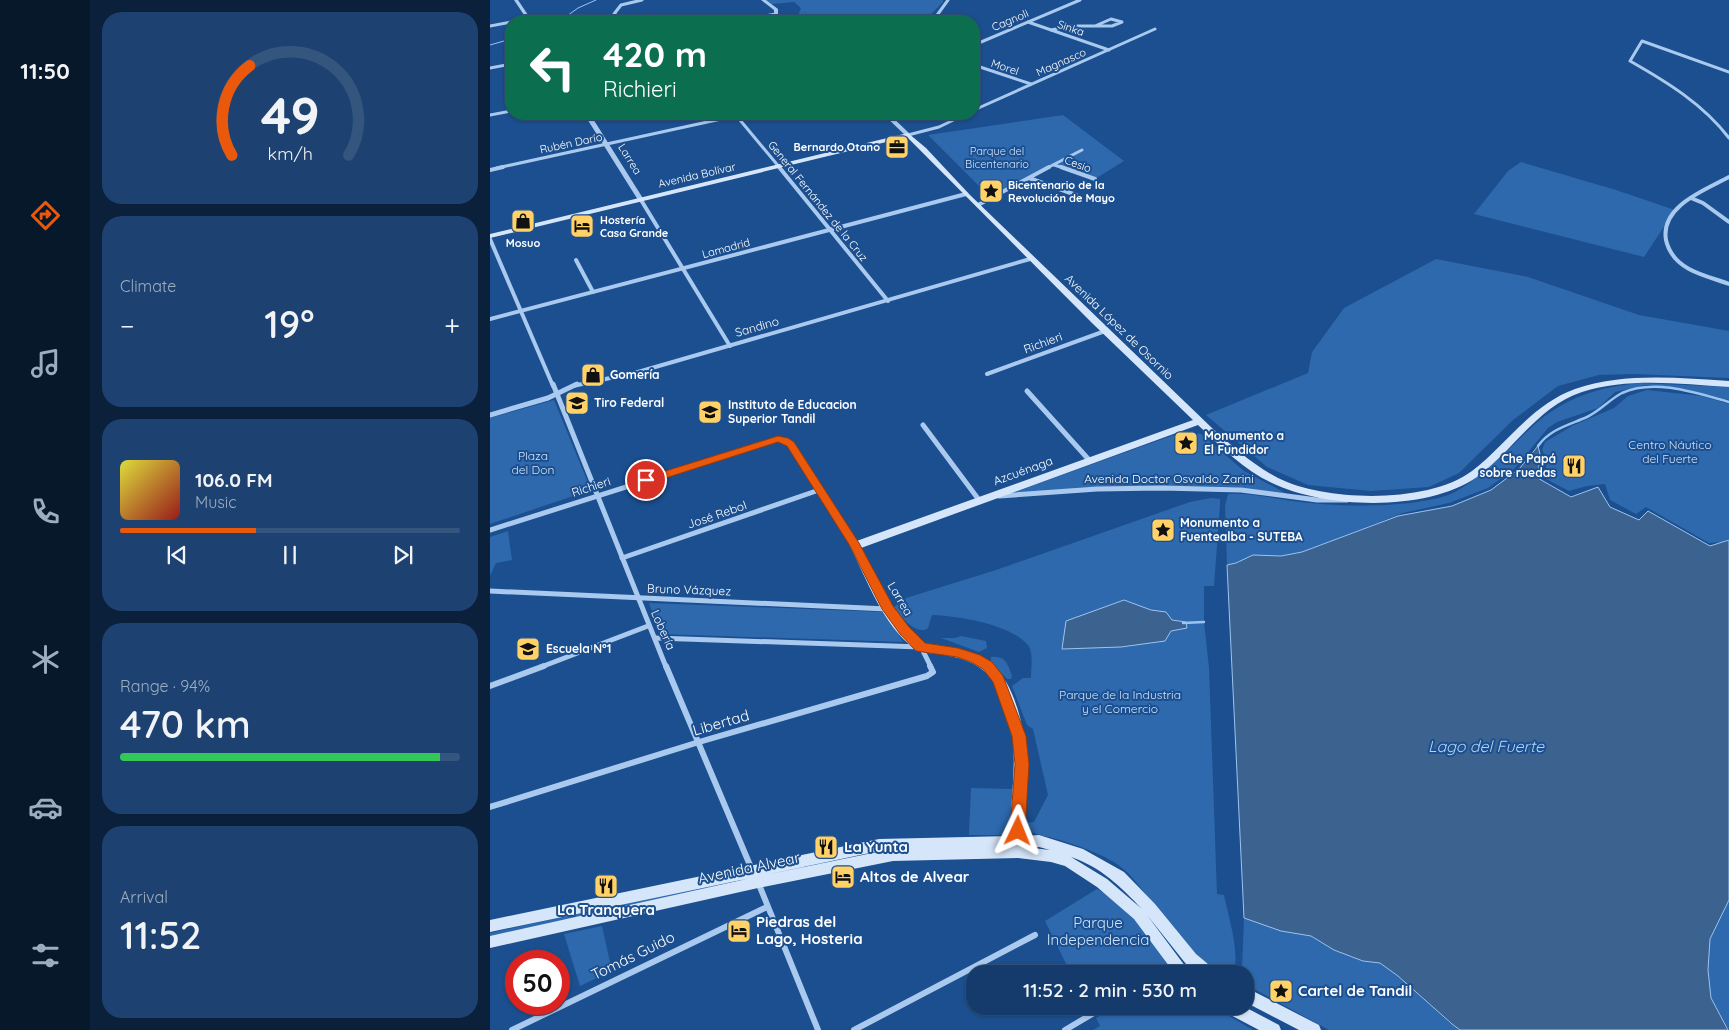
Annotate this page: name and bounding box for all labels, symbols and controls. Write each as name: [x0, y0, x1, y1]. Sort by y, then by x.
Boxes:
street label: Cagnoli: [989, 6, 1031, 34]
street label: Sinka: [1056, 17, 1086, 39]
text: 420 m: [603, 32, 707, 76]
icon: left: [520, 35, 585, 100]
street label: Magnasco: [1034, 45, 1088, 79]
street label: Morel: [989, 56, 1021, 78]
text: 11:50: [20, 57, 70, 85]
text: Richieri: [603, 75, 677, 103]
text: 49: [260, 82, 320, 147]
street label: Rubén Darío: [538, 129, 604, 156]
office icon: Bernardo Otano: [884, 134, 910, 160]
street label: General Fernández de la Cruz: [765, 138, 871, 264]
place label: Bernardo Otano: [794, 140, 880, 154]
street label: Larrea: [615, 141, 645, 177]
text: km/h: [267, 142, 313, 164]
park label: Parque del Bicentenario: [965, 144, 1029, 171]
street label: Cesio: [1063, 153, 1094, 175]
street label: Avenida Bolívar: [657, 159, 738, 191]
place icon: Bicentenario de la Revolución de Mayo: [978, 178, 1004, 204]
place label: Bicentenario de la Revolución de Mayo: [1008, 178, 1115, 205]
icon: directions: [28, 198, 63, 233]
shop icon: Mosuo: [510, 208, 536, 234]
hotel icon: Hostería Casa Grande: [569, 213, 595, 239]
place label: Hostería Casa Grande: [600, 213, 669, 240]
street label: Lamadrid: [700, 235, 752, 261]
place label: Mosuo: [506, 236, 540, 250]
street label: Avenida López de Osornio: [1062, 271, 1177, 383]
text: Climate: [120, 276, 176, 296]
text: 19°: [264, 300, 314, 348]
text: −: [120, 308, 135, 343]
text: +: [444, 308, 460, 343]
street label: Sandino: [733, 313, 781, 340]
street label: Richieri: [1021, 329, 1064, 356]
icon: music: [28, 346, 63, 381]
shop icon: Gomería: [580, 362, 606, 388]
place label: Gomería: [610, 367, 660, 382]
school or university icon: Tiro Federal: [564, 390, 590, 416]
place label: Tiro Federal: [594, 395, 664, 410]
place label: Instituto de Educacion Superior Tandil: [728, 397, 857, 426]
school or university icon: Instituto de Educacion Superior Tandil: [697, 399, 723, 425]
place label: Monumento a El Fundidor: [1204, 428, 1284, 457]
place icon: Monumento a El Fundidor: [1173, 430, 1199, 456]
park label: Centro Náutico del Fuerte: [1628, 437, 1712, 466]
park label: Plaza del Don: [512, 448, 555, 477]
place label: Che Papá sobre ruedas: [1480, 451, 1556, 480]
street label: Azcuénaga: [991, 453, 1055, 488]
restaurant icon: Che Papá sobre ruedas: [1561, 453, 1587, 479]
pin: [625, 459, 667, 501]
icon: arrive: [632, 466, 660, 494]
text: 106.0 FM: [195, 468, 273, 492]
street label: Avenida Doctor Osvaldo Zarini: [1084, 471, 1254, 486]
street label: Richieri: [569, 473, 612, 500]
text: Music: [195, 492, 237, 512]
icon: phone: [28, 494, 63, 529]
street label: José Rebol: [685, 497, 749, 532]
place label: Monumento a Fuentealba - SUTEBA: [1180, 515, 1303, 544]
place icon: Monumento a Fuentealba - SUTEBA: [1150, 517, 1176, 543]
icon: previous: [163, 541, 191, 569]
icon: pause: [276, 541, 304, 569]
icon: next: [389, 541, 417, 569]
street label: Larrea: [885, 579, 916, 618]
street label: Bruno Vázquez: [647, 581, 732, 598]
street label: Lobería: [648, 607, 679, 652]
school or university icon: Escuela N°1: [515, 636, 541, 662]
place label: Escuela N°1: [546, 641, 611, 656]
icon: climate: [28, 642, 63, 677]
text: Range · 94%: [120, 676, 210, 696]
park label: Parque de la Industria y el Comercio: [1059, 687, 1181, 716]
text: 470 km: [120, 700, 251, 748]
street label: Libertad: [690, 705, 751, 740]
water label: Lago del Fuerte: [1428, 736, 1545, 756]
icon: car: [28, 790, 63, 825]
position arrow: [991, 804, 1043, 856]
restaurant icon: La Yunta: [813, 834, 839, 860]
place label: La Yunta: [844, 837, 908, 856]
street label: Avenida Alvear: [696, 847, 802, 888]
hotel icon: Altos de Alvear: [830, 864, 856, 890]
place label: Altos de Alvear: [860, 867, 970, 886]
restaurant icon: La Tranquera: [593, 873, 619, 899]
text: Arrival: [120, 887, 168, 907]
place label: La Tranquera: [557, 900, 655, 919]
text: 11:52: [120, 911, 201, 959]
place label: Piedras del Lago, Hosteria: [756, 912, 863, 948]
park label: Parque Independencia: [1047, 913, 1149, 949]
hotel icon: Piedras del Lago, Hosteria: [726, 918, 752, 944]
street label: Tomás Guido: [588, 927, 678, 984]
icon: filters: [28, 938, 63, 973]
speed limit sign: 50: [505, 950, 570, 1015]
text: 11:52 · 2 min · 530 m: [1023, 978, 1197, 1002]
place icon: Cartel de Tandil: [1268, 978, 1294, 1004]
place label: Cartel de Tandil: [1298, 981, 1412, 1000]

